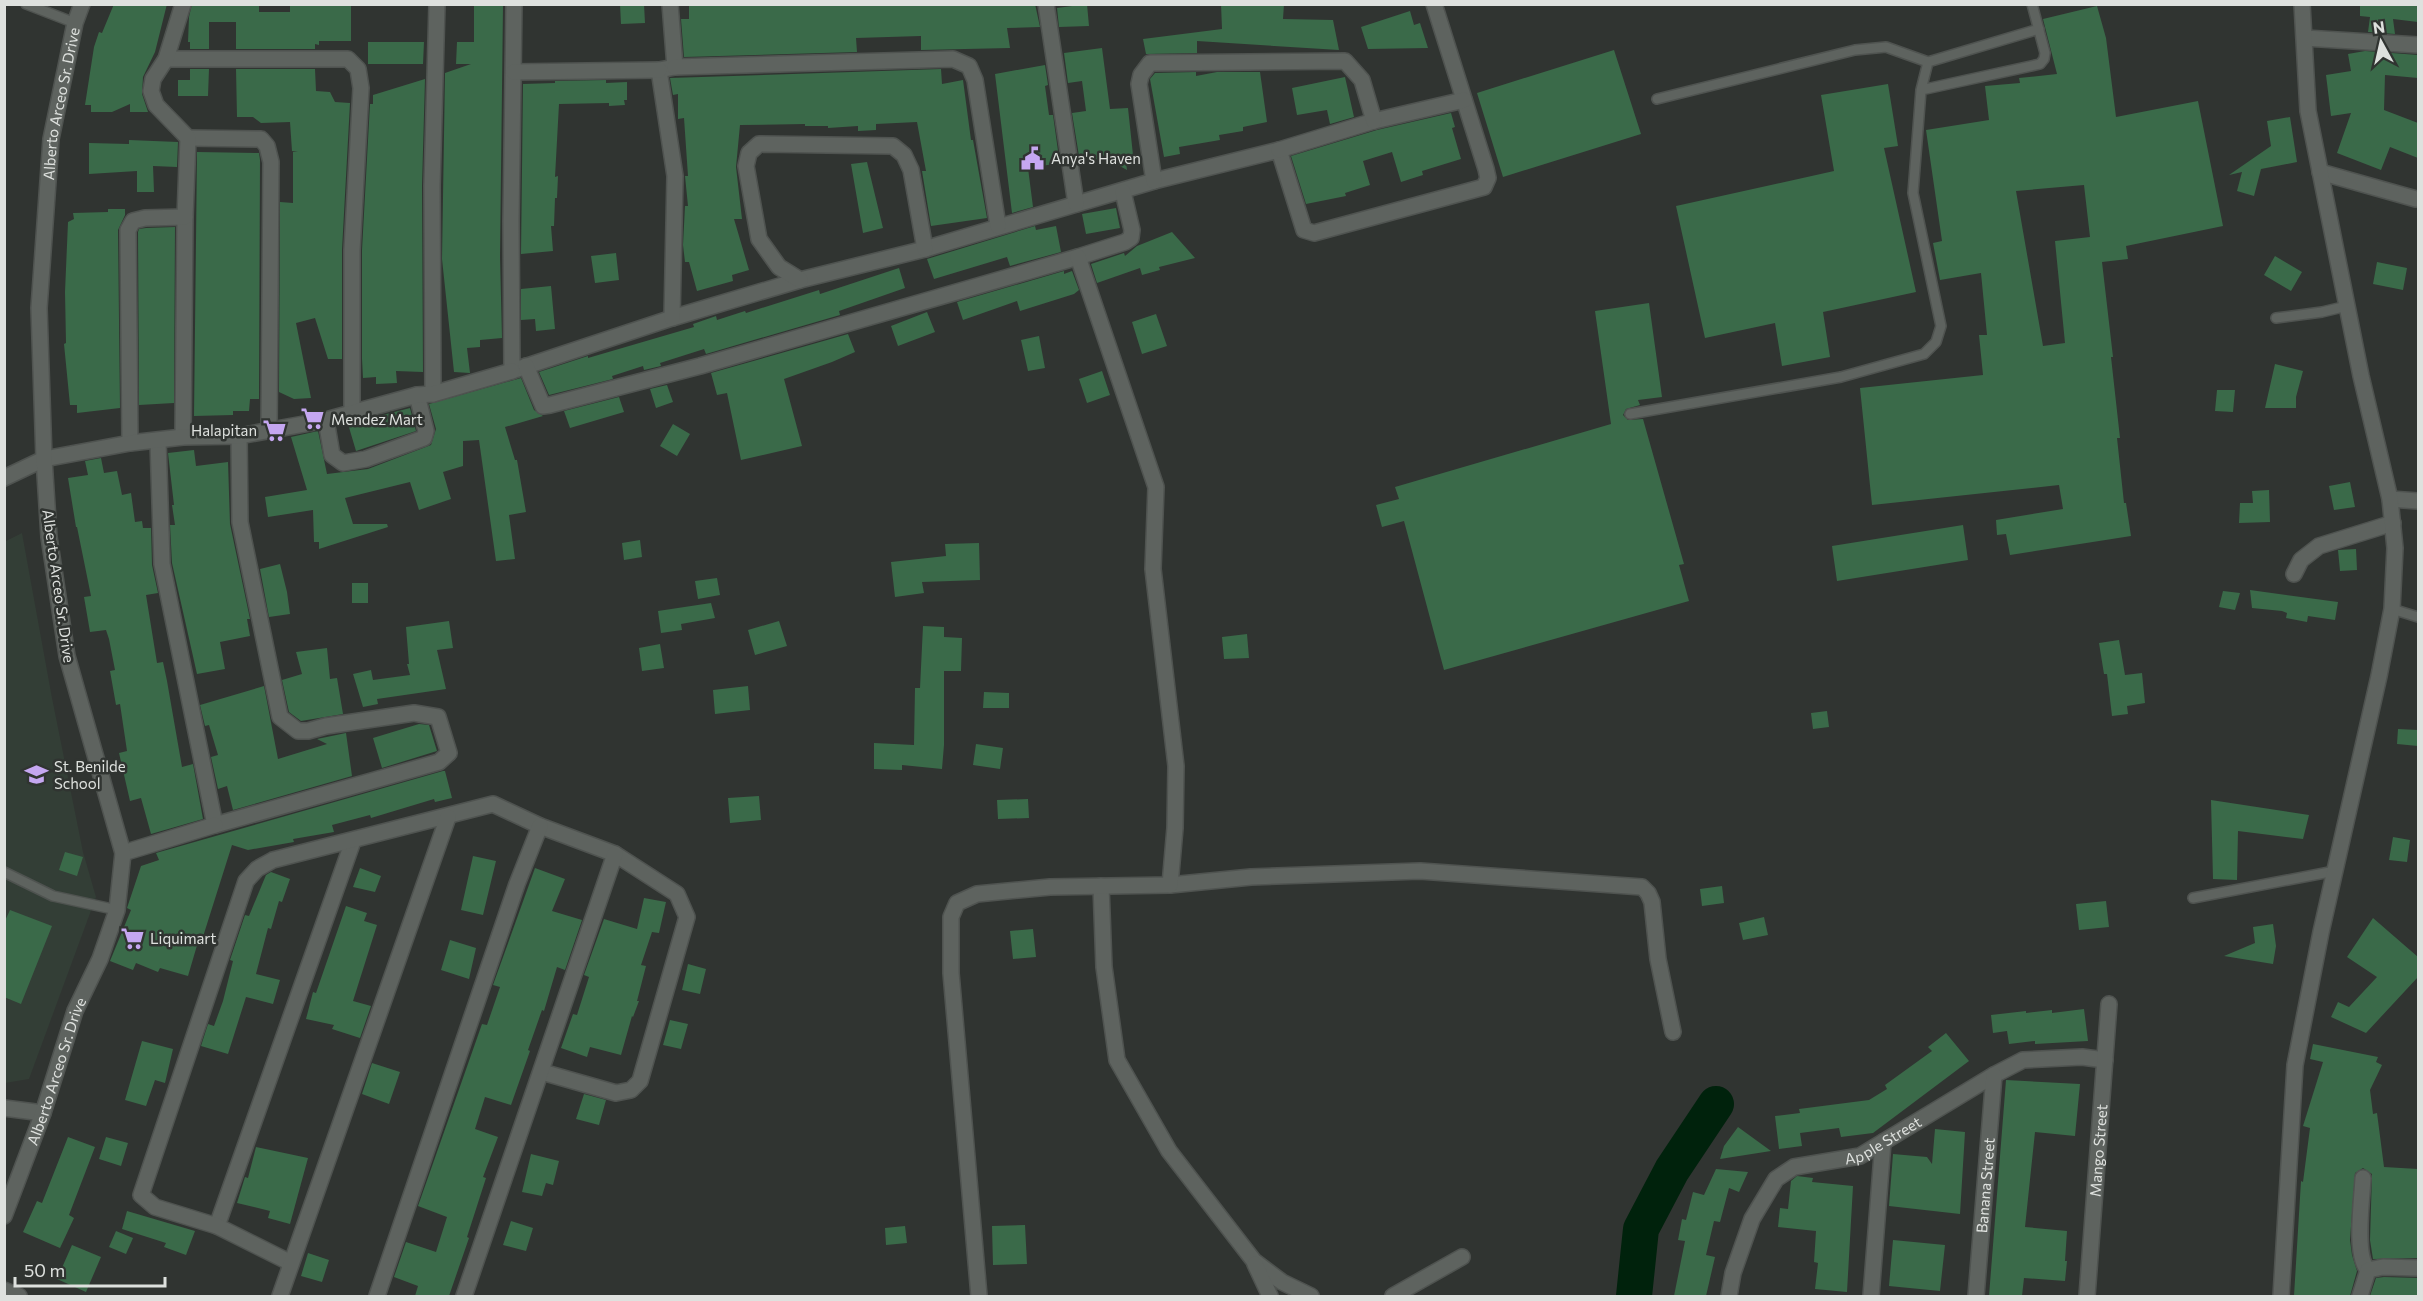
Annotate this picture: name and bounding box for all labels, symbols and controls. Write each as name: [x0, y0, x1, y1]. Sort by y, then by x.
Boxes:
north arrow: [2351, 12, 2411, 72]
text: N: [2372, 16, 2386, 37]
street label: Alberto Arceo Sr. Drive: [39, 26, 83, 181]
public building icon: Anya's Haven: [1020, 145, 1046, 171]
place label: Anya's Haven: [1051, 149, 1141, 167]
supermarket icon: Mendez Mart: [300, 406, 326, 432]
place label: Mendez Mart: [331, 410, 423, 428]
supermarket icon: Halapitan: [262, 417, 288, 443]
place label: Halapitan: [191, 421, 257, 439]
street label: Alberto Arceo Sr. Drive: [39, 508, 79, 664]
place label: St. Benilde School: [54, 757, 126, 792]
school or university icon: St. Benilde School: [23, 762, 49, 788]
supermarket icon: Liquimart: [119, 925, 145, 951]
place label: Liquimart: [150, 929, 217, 947]
street label: Alberto Arceo Sr. Drive: [23, 994, 89, 1148]
street label: Mango Street: [2086, 1103, 2110, 1197]
street label: Apple Street: [1843, 1112, 1924, 1167]
street label: Banana Street: [1972, 1137, 1998, 1234]
scale bar: [15, 1250, 165, 1288]
text: 50 m: [24, 1259, 65, 1281]

